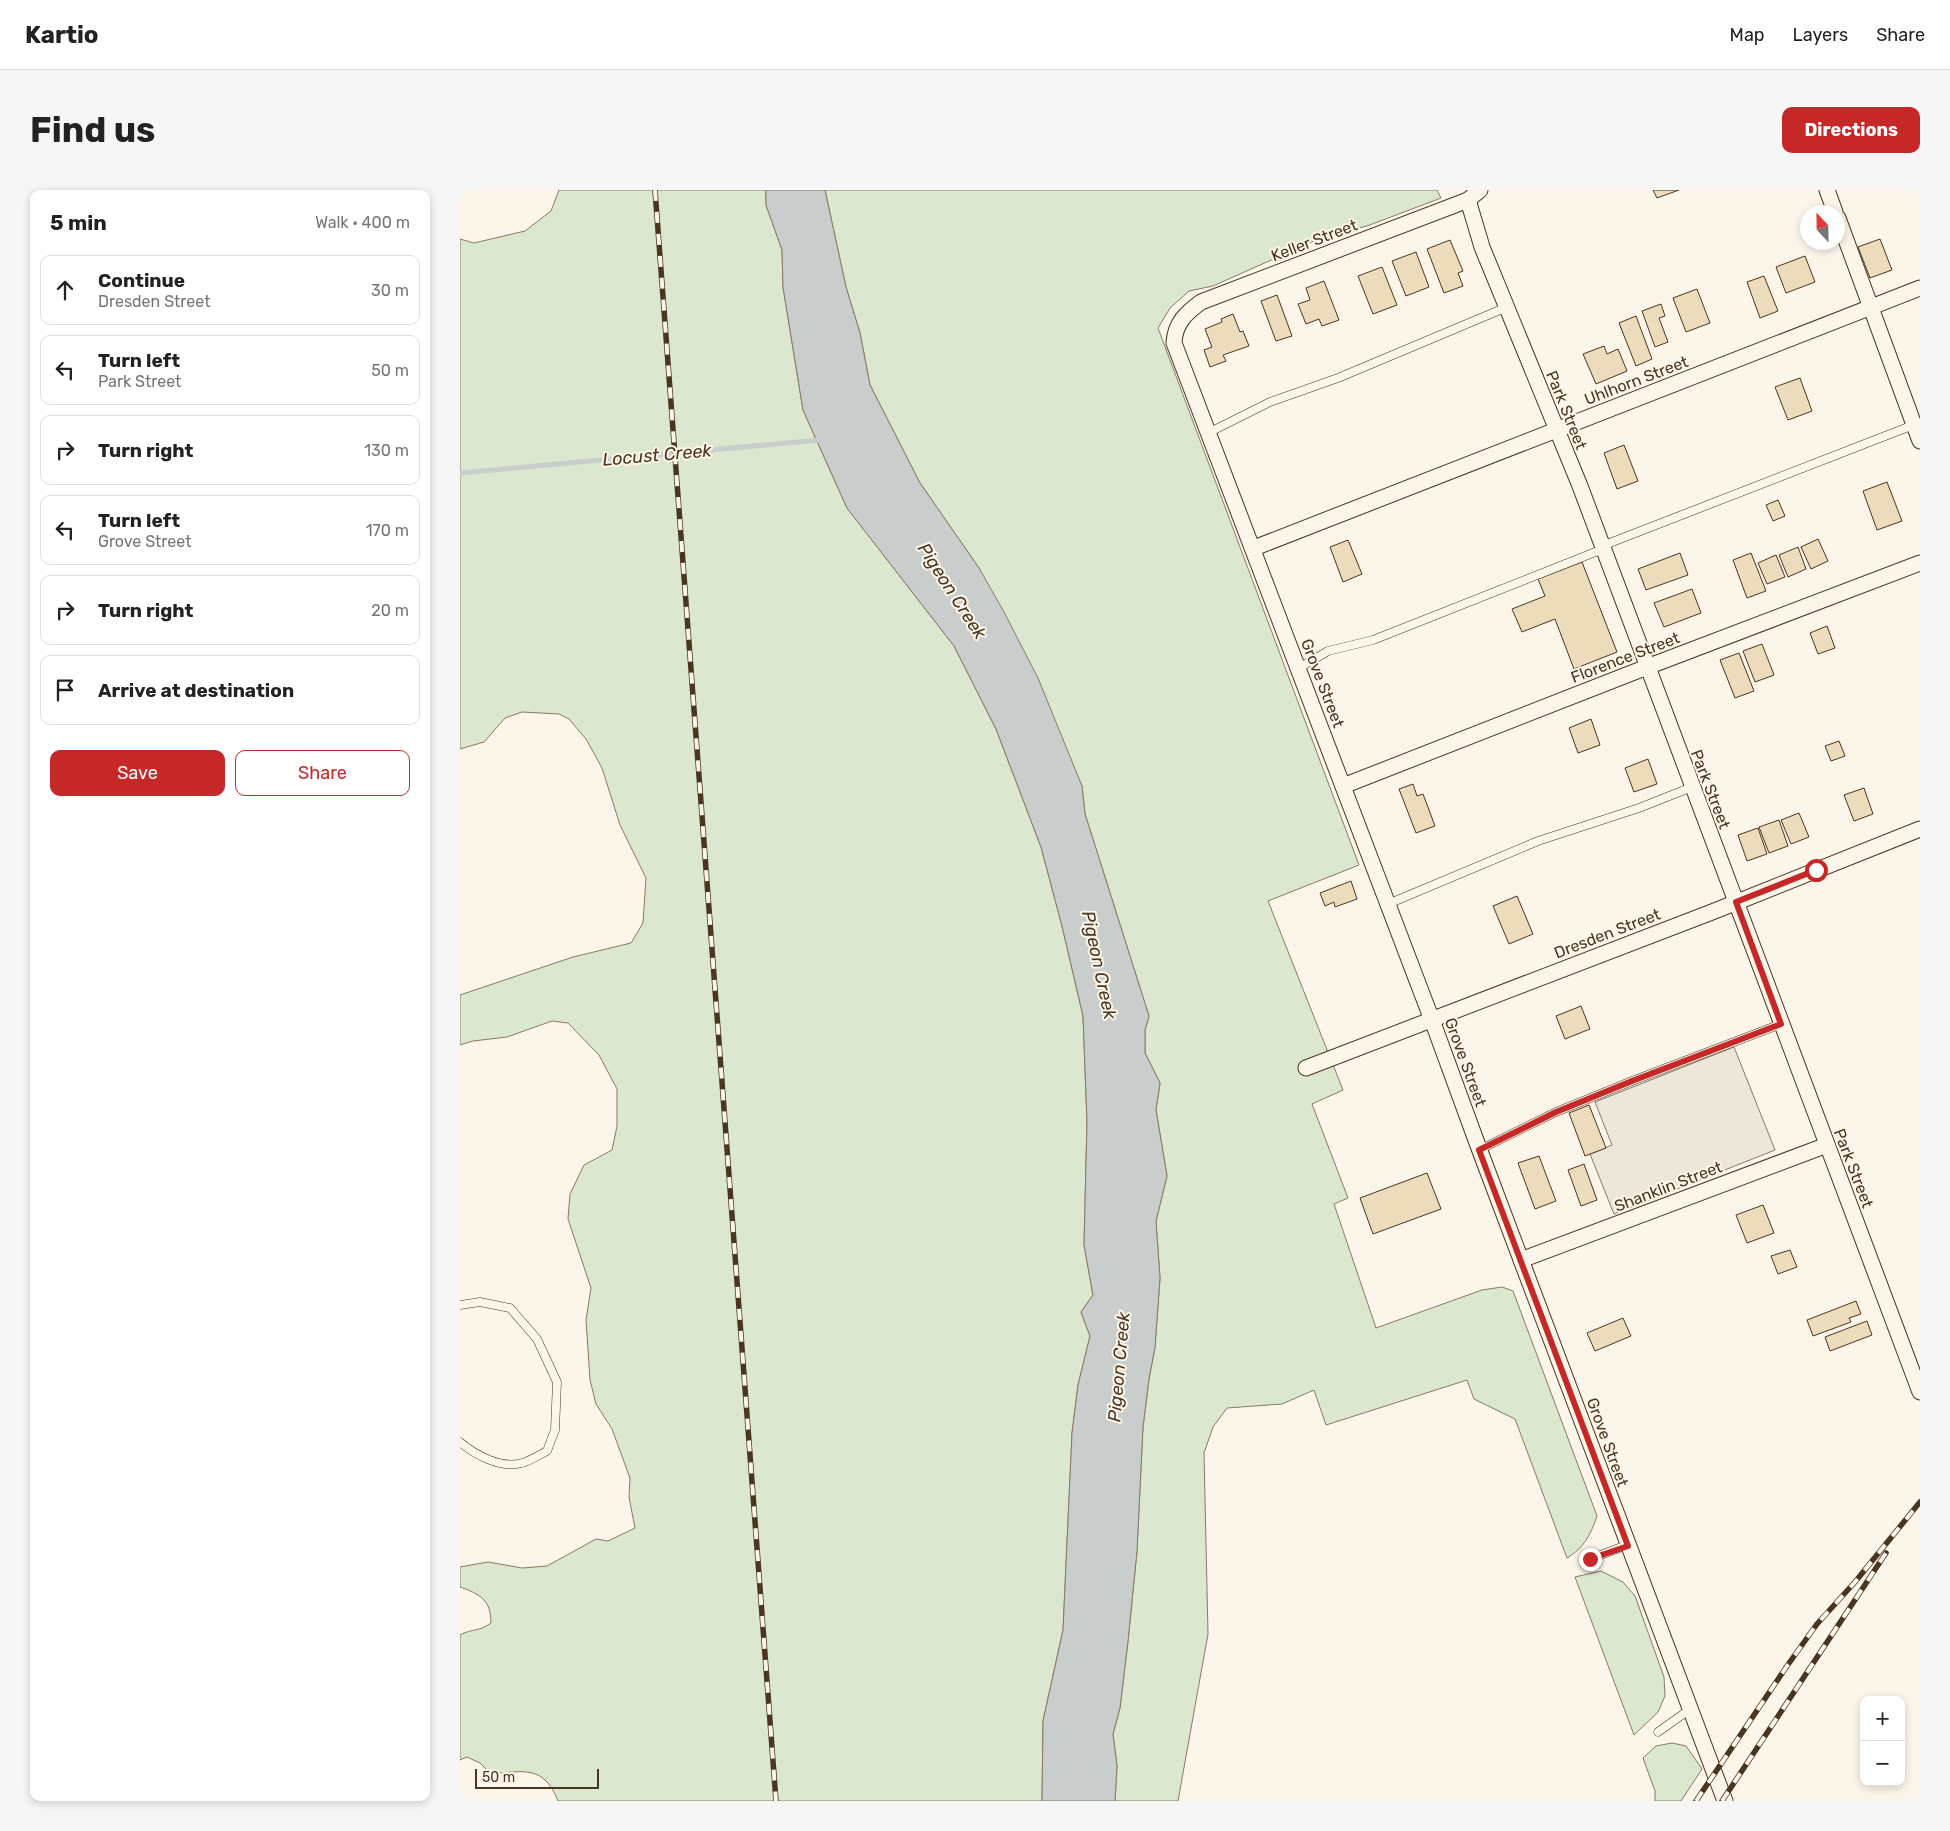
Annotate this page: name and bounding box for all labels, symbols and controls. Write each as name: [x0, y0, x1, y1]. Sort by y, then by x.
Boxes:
text: Kartio: [25, 21, 99, 49]
text: Map: [1730, 24, 1765, 46]
text: Layers: [1793, 24, 1848, 46]
text: Share: [1876, 24, 1925, 46]
button: Directions: [1782, 107, 1920, 153]
text: Find us: [30, 109, 155, 151]
north arrow: [1800, 205, 1845, 250]
text: 5 min: [50, 210, 107, 235]
text: Walk · 400 m: [315, 213, 410, 232]
street label: Keller Street: [1268, 215, 1360, 266]
text: Continue: [98, 269, 185, 292]
icon: ahead: [51, 276, 79, 304]
text: 30 m: [371, 281, 409, 300]
text: Dresden Street: [98, 292, 210, 311]
text: Turn left: [98, 349, 180, 372]
street label: Uhlhorn Street: [1582, 352, 1691, 409]
icon: left: [51, 356, 79, 384]
text: 50 m: [371, 361, 409, 380]
street label: Park Street: [1542, 368, 1591, 452]
text: Park Street: [98, 372, 181, 391]
icon: right: [51, 436, 79, 464]
text: Turn right: [98, 439, 193, 462]
water label: Locust Creek: [602, 439, 713, 471]
text: 130 m: [364, 441, 409, 460]
text: Turn left: [98, 509, 180, 532]
icon: left: [51, 516, 79, 544]
text: 170 m: [366, 521, 409, 540]
text: Grove Street: [98, 532, 191, 551]
water label: Pigeon Creek: [913, 539, 992, 644]
icon: right: [51, 596, 79, 624]
text: Turn right: [98, 599, 193, 622]
text: 20 m: [371, 601, 409, 620]
street label: Florence Street: [1568, 628, 1682, 687]
street label: Grove Street: [1297, 636, 1348, 730]
icon: arrive: [51, 676, 79, 704]
text: Arrive at destination: [98, 679, 294, 702]
street label: Park Street: [1687, 747, 1734, 831]
button: Save: [50, 750, 225, 796]
button: Share: [235, 750, 410, 796]
route start: [1805, 859, 1828, 882]
street label: Dresden Street: [1551, 904, 1663, 962]
water label: Pigeon Creek: [1077, 909, 1121, 1022]
street label: Grove Street: [1441, 1015, 1490, 1109]
street label: Park Street: [1830, 1126, 1877, 1210]
street label: Shanklin Street: [1612, 1157, 1725, 1216]
water label: Pigeon Creek: [1103, 1310, 1135, 1423]
street label: Grove Street: [1583, 1395, 1632, 1489]
route end: [1579, 1548, 1602, 1571]
map controls: [1860, 1696, 1905, 1786]
button: +: [1860, 1696, 1905, 1741]
button: −: [1860, 1741, 1905, 1786]
scale bar: [475, 1766, 599, 1789]
text: 50 m: [482, 1769, 515, 1786]

